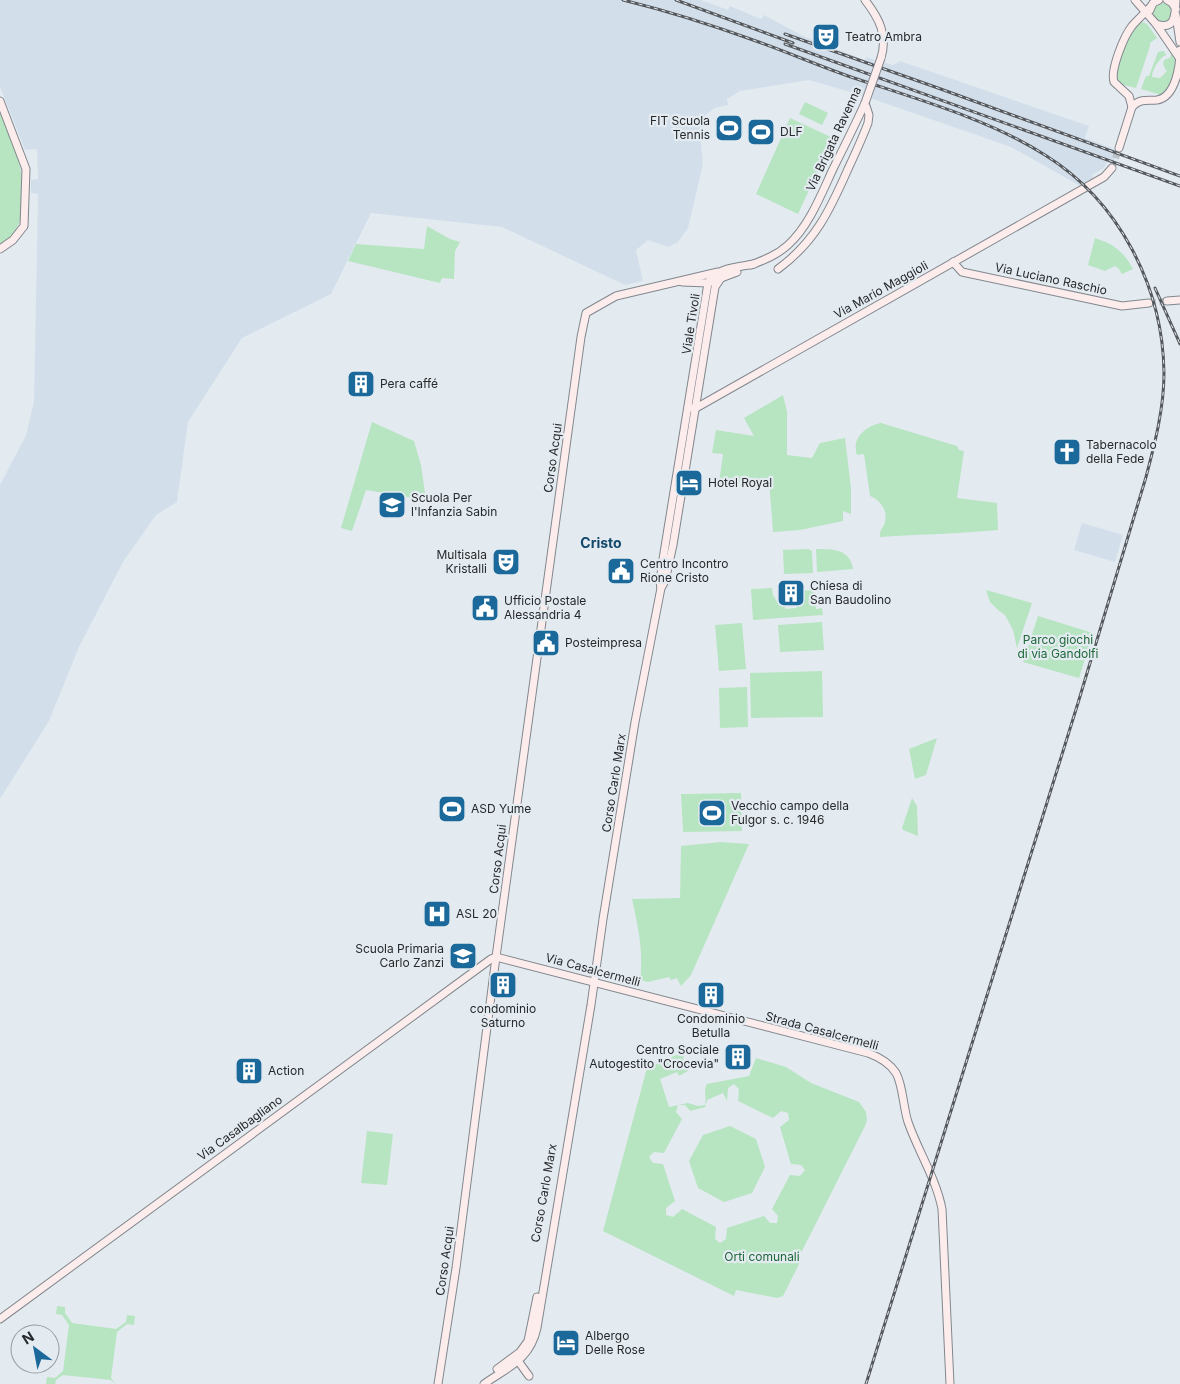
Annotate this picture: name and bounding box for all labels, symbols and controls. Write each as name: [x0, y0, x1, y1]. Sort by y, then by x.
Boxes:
theatre icon: Teatro Ambra: [811, 22, 841, 52]
place label: Teatro Ambra: [845, 29, 922, 44]
street label: Via Brigata Ravenna: [803, 84, 864, 193]
place label: FIT Scuola Tennis: [650, 113, 710, 142]
sports icon: FIT Scuola Tennis: [714, 113, 744, 143]
sports icon: DLF: [746, 117, 776, 147]
place label: DLF: [780, 124, 803, 139]
street label: Via Mario Maggioli: [831, 257, 931, 322]
street label: Via Luciano Raschio: [994, 259, 1108, 298]
street label: Viale Tivoli: [678, 292, 703, 355]
building icon: Pera caffé: [346, 369, 376, 399]
place label: Pera caffé: [380, 376, 438, 391]
street label: Corso Acqui: [540, 422, 565, 494]
church icon: Tabernacolo della Fede: [1052, 437, 1082, 467]
place label: Tabernacolo della Fede: [1086, 437, 1157, 466]
hotel icon: Hotel Royal: [674, 468, 704, 498]
place label: Hotel Royal: [708, 475, 772, 490]
school or university icon: Scuola Per l'Infanzia Sabin: [377, 490, 407, 520]
place label: Scuola Per l'Infanzia Sabin: [411, 490, 497, 519]
district label: Cristo: [580, 534, 622, 551]
place label: Multisala Kristalli: [436, 547, 487, 576]
theatre icon: Multisala Kristalli: [491, 547, 521, 577]
public building icon: Centro Incontro Rione Cristo: [606, 556, 636, 586]
place label: Centro Incontro Rione Cristo: [640, 556, 729, 585]
building icon: Chiesa di San Baudolino: [776, 578, 806, 608]
place label: Chiesa di San Baudolino: [810, 578, 891, 607]
public building icon: Ufficio Postale Alessandria 4: [470, 593, 500, 623]
place label: Ufficio Postale Alessandria 4: [504, 593, 586, 622]
public building icon: Posteimpresa: [531, 628, 561, 658]
park label: Parco giochi di via Gandolfi: [1018, 632, 1099, 661]
place label: Posteimpresa: [565, 635, 642, 650]
street label: Corso Carlo Marx: [598, 732, 629, 833]
sports icon: ASD Yume: [437, 794, 467, 824]
sports icon: Vecchio campo della Fulgor s. c. 1946: [697, 798, 727, 828]
place label: Vecchio campo della Fulgor s. c. 1946: [731, 798, 849, 827]
place label: ASD Yume: [471, 801, 531, 816]
street label: Corso Acqui: [486, 823, 509, 895]
hospital icon: ASL 20: [422, 899, 452, 929]
place label: ASL 20: [456, 906, 497, 921]
place label: Scuola Primaria Carlo Zanzi: [355, 941, 444, 970]
school or university icon: Scuola Primaria Carlo Zanzi: [448, 941, 478, 971]
street label: Via Casalcermelli: [544, 950, 642, 989]
building icon: condominio Saturno: [488, 970, 518, 1000]
building icon: Condominio Betulla: [696, 980, 726, 1010]
place label: condominio Saturno: [470, 1001, 536, 1030]
street label: Strada Casalcermelli: [764, 1008, 880, 1053]
place label: Condominio Betulla: [677, 1011, 745, 1040]
place label: Centro Sociale Autogestito "Crocevia": [589, 1042, 719, 1071]
building icon: Centro Sociale Autogestito "Crocevia": [723, 1042, 753, 1072]
building icon: Action: [234, 1056, 264, 1086]
place label: Action: [268, 1063, 304, 1078]
street label: Via Casalbagliano: [194, 1092, 285, 1163]
street label: Corso Carlo Marx: [527, 1142, 560, 1243]
street label: Corso Acqui: [432, 1225, 457, 1297]
park label: Orti comunali: [724, 1249, 800, 1264]
north arrow: [10, 1324, 60, 1374]
text: N: [19, 1328, 37, 1348]
hotel icon: Albergo Delle Rose: [551, 1328, 581, 1358]
place label: Albergo Delle Rose: [585, 1328, 645, 1357]

